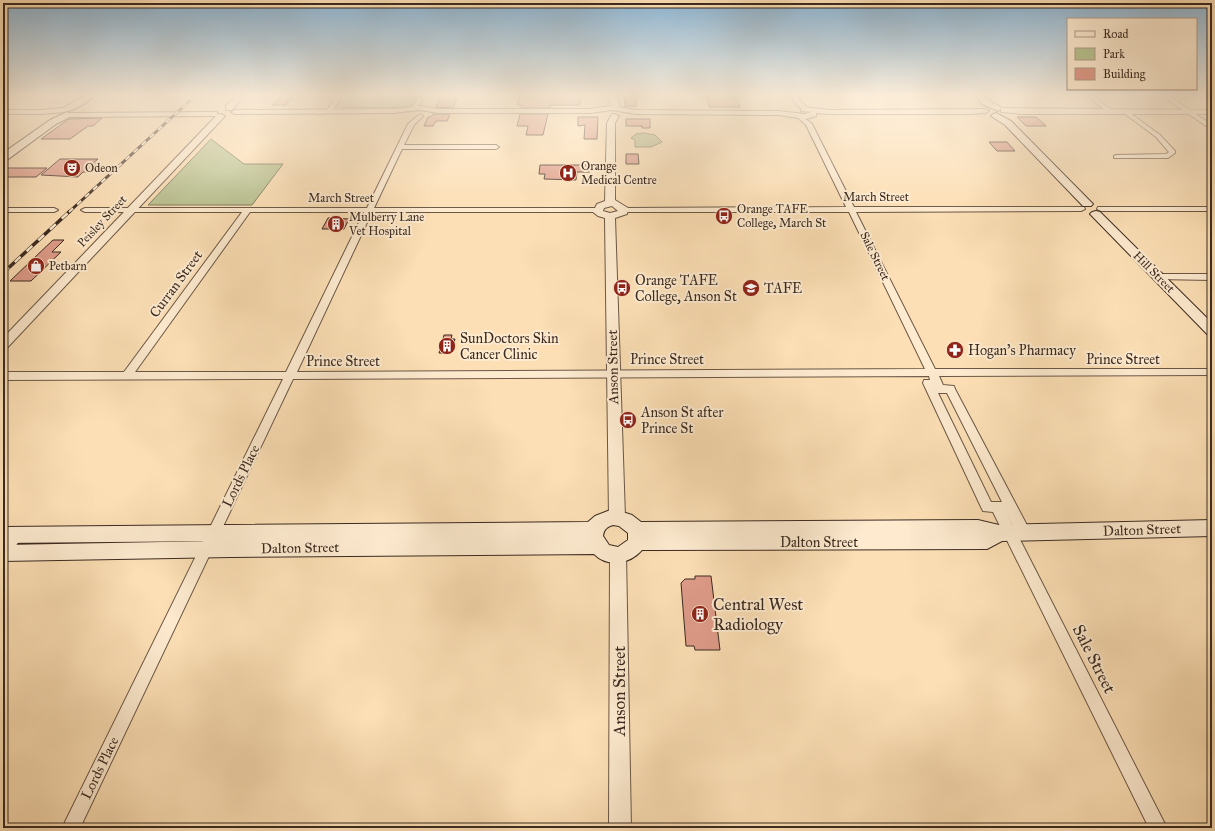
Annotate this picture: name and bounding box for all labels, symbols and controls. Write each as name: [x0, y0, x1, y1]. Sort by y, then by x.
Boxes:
legend: [1067, 18, 1197, 90]
text: Road: [1103, 27, 1129, 41]
text: Park: [1103, 47, 1125, 61]
text: Building: [1103, 67, 1146, 82]
theatre icon: Odeon: [62, 158, 82, 178]
place label: Orange Medical Centre: [581, 159, 657, 187]
place label: Odeon: [85, 161, 118, 175]
hospital icon: Orange Medical Centre: [558, 163, 578, 183]
street label: March Street: [843, 190, 910, 204]
street label: March Street: [308, 191, 375, 205]
street label: Peisley Street: [75, 192, 130, 250]
place label: Orange TAFE College, March St: [737, 202, 827, 231]
bus stop icon: Orange TAFE College, March St: [714, 206, 734, 226]
place label: Mulberry Lane Vet Hospital: [348, 210, 424, 238]
building icon: Mulberry Lane Vet Hospital: [326, 214, 346, 234]
street label: Sale Street: [857, 229, 893, 283]
street label: Curran Street: [146, 247, 206, 321]
street label: Hill Street: [1130, 248, 1178, 296]
shop icon: Petbarn: [26, 256, 46, 276]
place label: Petbarn: [49, 259, 87, 273]
place label: Orange TAFE College, Anson St: [635, 272, 737, 305]
bus stop icon: Orange TAFE College, Anson St: [612, 278, 632, 298]
school or university icon: TAFE: [741, 278, 761, 298]
place label: TAFE: [764, 280, 802, 297]
street label: Anson Street: [604, 329, 622, 405]
place label: SunDoctors Skin Cancer Clinic: [460, 330, 559, 363]
building icon: SunDoctors Skin Cancer Clinic: [437, 336, 457, 356]
pharmacy icon: Hogan's Pharmacy: [945, 340, 965, 360]
place label: Hogan's Pharmacy: [968, 342, 1076, 359]
street label: Prince Street: [630, 351, 704, 368]
street label: Prince Street: [1086, 351, 1160, 368]
street label: Prince Street: [306, 353, 380, 370]
place label: Anson St after Prince St: [640, 404, 724, 437]
bus stop icon: Anson St after Prince St: [618, 410, 638, 430]
street label: Lords Place: [219, 442, 263, 510]
street label: Dalton Street: [1103, 520, 1181, 540]
street label: Dalton Street: [780, 534, 858, 551]
street label: Dalton Street: [261, 539, 339, 557]
place label: Central West Radiology: [713, 594, 803, 635]
building icon: Central West Radiology: [690, 604, 710, 624]
street label: Sale Street: [1068, 621, 1120, 697]
street label: Anson Street: [609, 646, 630, 737]
street label: Lords Place: [78, 734, 122, 802]

